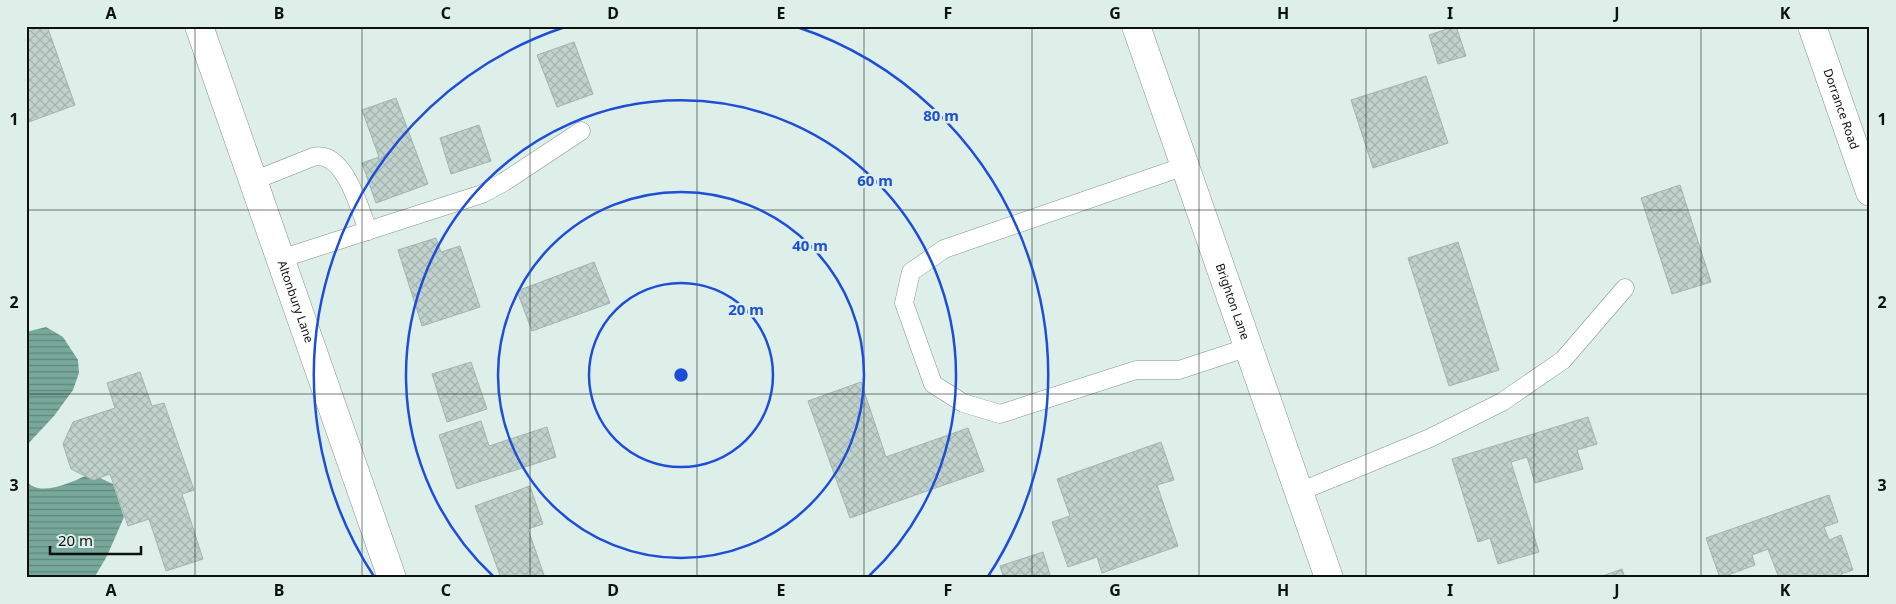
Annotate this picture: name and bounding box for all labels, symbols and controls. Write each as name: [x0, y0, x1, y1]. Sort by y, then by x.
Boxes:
text: A: [105, 2, 117, 24]
text: B: [274, 2, 284, 24]
text: C: [441, 2, 451, 24]
text: D: [607, 2, 619, 24]
text: E: [777, 2, 786, 24]
text: F: [944, 2, 952, 24]
text: G: [1109, 2, 1121, 24]
text: H: [1277, 2, 1289, 24]
text: I: [1447, 2, 1453, 24]
text: J: [1612, 2, 1620, 24]
text: K: [1780, 2, 1791, 24]
street label: Dorrance Road: [1820, 66, 1863, 152]
text: 80 m: [923, 105, 959, 125]
text: 1: [9, 108, 19, 130]
text: 1: [1877, 108, 1887, 130]
text: 60 m: [857, 170, 893, 190]
text: 40 m: [792, 235, 828, 255]
street label: Altonbury Lane: [274, 258, 318, 345]
street label: Brighton Lane: [1212, 261, 1254, 342]
text: 2: [9, 291, 19, 313]
text: 2: [1877, 291, 1887, 313]
text: 20 m: [728, 299, 764, 319]
centre of rings: [672, 366, 690, 384]
text: 3: [9, 474, 19, 496]
text: 3: [1877, 474, 1887, 496]
scale bar: [50, 524, 141, 556]
text: 20 m: [58, 530, 93, 550]
text: A: [105, 579, 117, 601]
text: B: [274, 579, 284, 601]
text: C: [441, 579, 451, 601]
text: D: [607, 579, 619, 601]
text: E: [777, 579, 786, 601]
text: F: [944, 579, 952, 601]
text: G: [1109, 579, 1121, 601]
text: H: [1277, 579, 1289, 601]
text: I: [1447, 579, 1453, 601]
text: J: [1612, 579, 1620, 601]
text: K: [1780, 579, 1791, 601]

